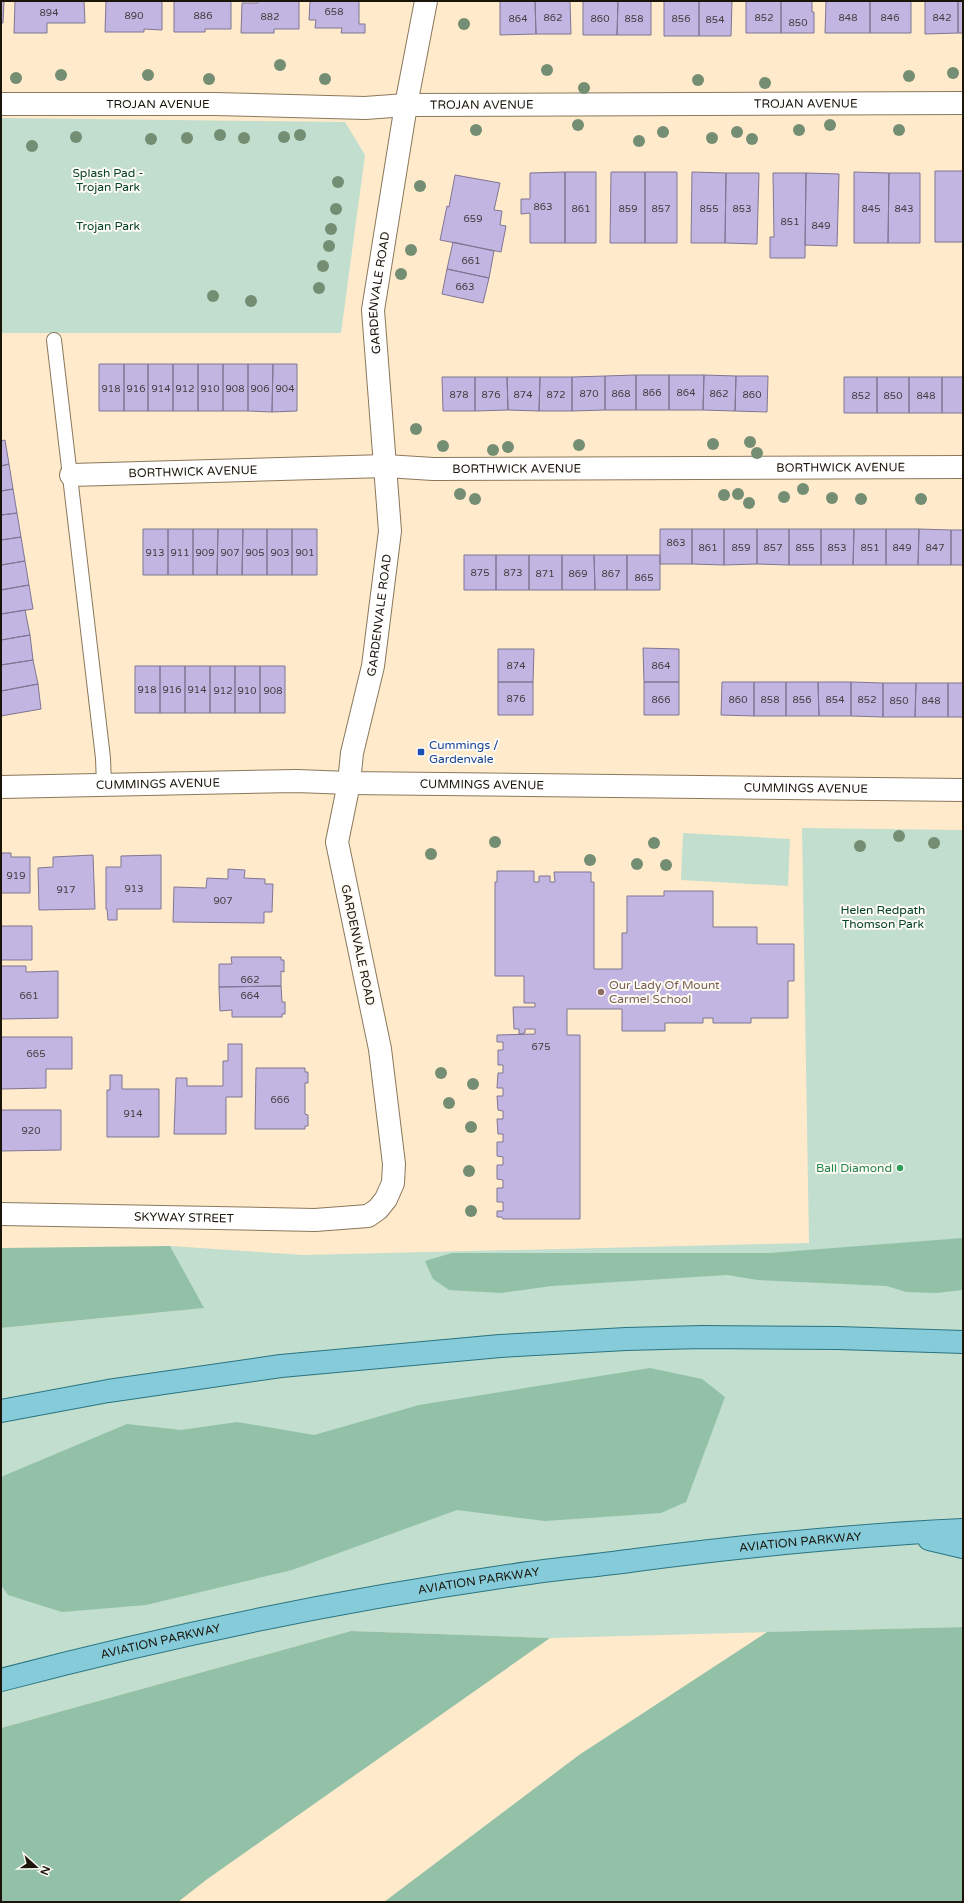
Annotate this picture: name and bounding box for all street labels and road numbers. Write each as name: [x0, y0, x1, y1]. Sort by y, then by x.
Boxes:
street label: TROJAN AVENUE: [754, 96, 858, 111]
street label: TROJAN AVENUE: [106, 97, 210, 111]
street label: TROJAN AVENUE: [430, 98, 534, 112]
street label: GARDENVALE ROAD: [366, 231, 392, 355]
street label: BORTHWICK AVENUE: [776, 460, 906, 475]
street label: BORTHWICK AVENUE: [452, 461, 582, 476]
street label: BORTHWICK AVENUE: [128, 463, 258, 480]
street label: GARDENVALE ROAD: [364, 553, 394, 678]
street label: CUMMINGS AVENUE: [96, 776, 221, 792]
street label: CUMMINGS AVENUE: [420, 777, 544, 792]
street label: CUMMINGS AVENUE: [744, 781, 868, 796]
street label: GARDENVALE ROAD: [338, 883, 378, 1007]
street label: SKYWAY STREET: [134, 1210, 235, 1225]
street label: AVIATION PARKWAY: [738, 1529, 862, 1555]
street label: AVIATION PARKWAY: [417, 1565, 541, 1597]
street label: AVIATION PARKWAY: [99, 1621, 222, 1662]

